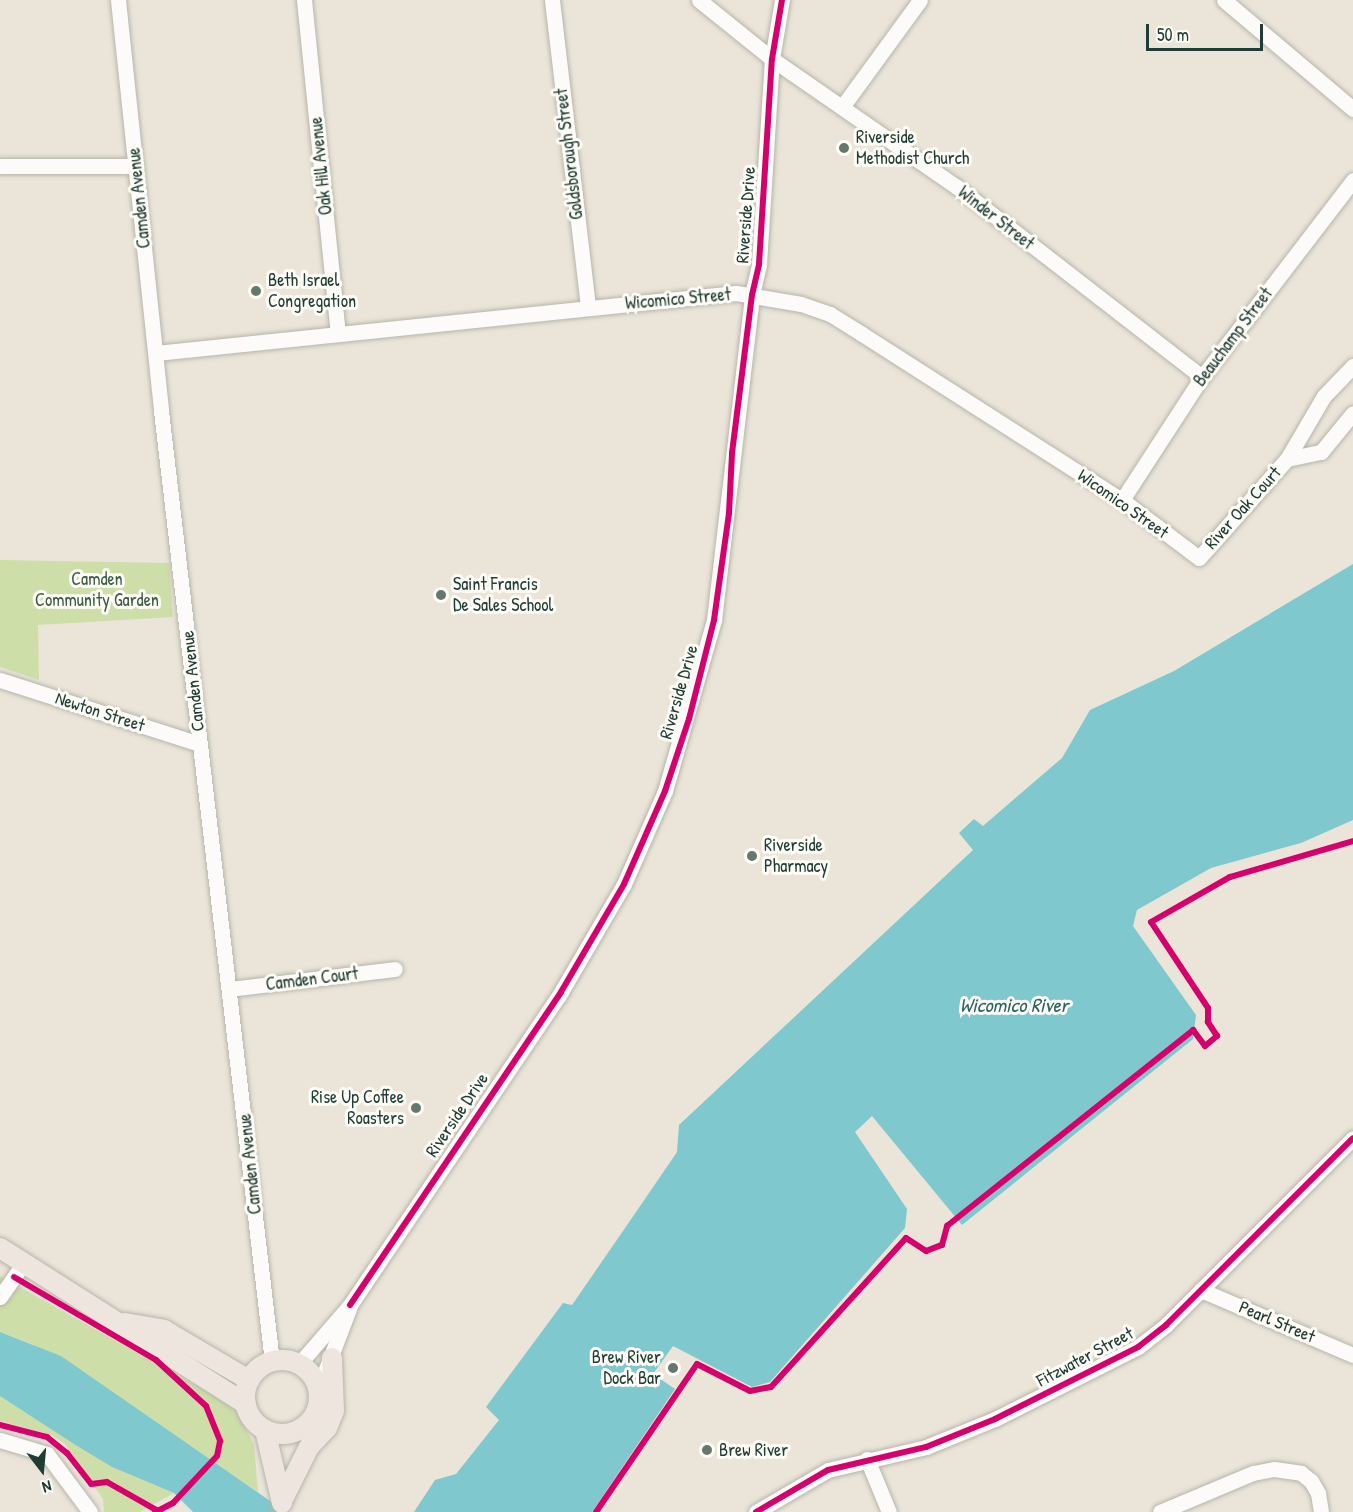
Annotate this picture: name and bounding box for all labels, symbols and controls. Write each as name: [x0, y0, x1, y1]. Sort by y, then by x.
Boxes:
scale bar: [1149, 12, 1266, 50]
text: 50 m: [1157, 22, 1189, 47]
street label: Goldsborough Street: [550, 87, 588, 221]
street label: Oak Hill Avenue: [305, 116, 337, 216]
place label: Riverside Methodist Church: [856, 127, 969, 170]
marker: Riverside Methodist Church: [837, 141, 851, 155]
street label: Camden Avenue: [123, 147, 155, 249]
street label: Riverside Drive: [732, 166, 760, 264]
street label: Winder Street: [954, 182, 1038, 254]
place label: Beth Israel Congregation: [268, 270, 356, 312]
street label: Beauchamp Street: [1189, 283, 1277, 391]
marker: Beth Israel Congregation: [249, 284, 263, 298]
street label: Wicomico Street: [624, 284, 732, 314]
street label: River Oak Court: [1200, 462, 1286, 554]
street label: Wicomico Street: [1073, 465, 1173, 543]
park label: Camden Community Garden: [35, 569, 159, 612]
place label: Saint Francis De Sales School: [453, 574, 553, 616]
marker: Saint Francis De Sales School: [434, 588, 448, 602]
street label: Camden Avenue: [177, 630, 209, 732]
street label: Riverside Drive: [655, 643, 703, 741]
street label: Newton Street: [53, 687, 147, 737]
place label: Riverside Pharmacy: [764, 835, 828, 878]
marker: Riverside Pharmacy: [745, 849, 759, 863]
street label: Camden Court: [265, 963, 359, 995]
water label: Wicomico River: [960, 992, 1068, 1016]
street label: Riverside Drive: [421, 1069, 493, 1161]
place label: Rise Up Coffee Roasters: [311, 1087, 404, 1130]
marker: Rise Up Coffee Roasters: [409, 1101, 423, 1115]
street label: Camden Avenue: [234, 1113, 266, 1215]
street label: Pearl Street: [1236, 1296, 1318, 1348]
street label: Fitzwater Street: [1033, 1322, 1137, 1392]
place label: Brew River Dock Bar: [592, 1347, 661, 1390]
marker: Brew River Dock Bar: [666, 1361, 680, 1375]
place label: Brew River: [719, 1439, 788, 1461]
north arrow: [12, 1440, 72, 1500]
marker: Brew River: [700, 1443, 714, 1457]
text: N: [40, 1476, 54, 1499]

